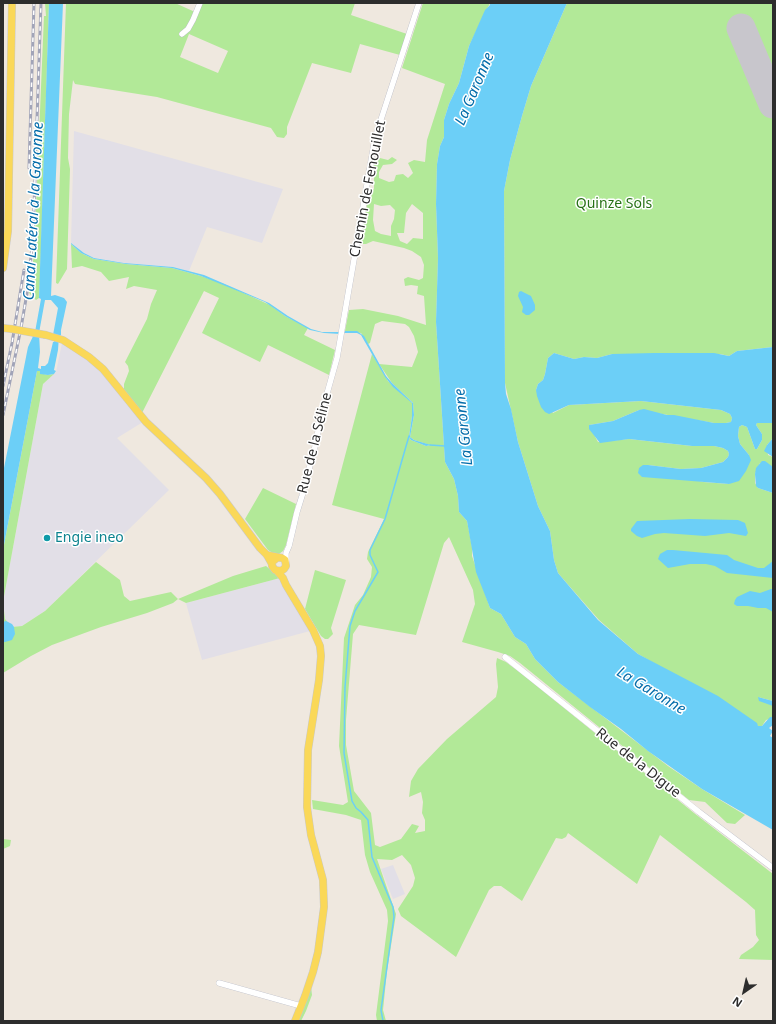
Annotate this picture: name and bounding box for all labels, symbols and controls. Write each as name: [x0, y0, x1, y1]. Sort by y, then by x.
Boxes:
water label: La Garonne: [452, 50, 498, 128]
street label: Chemin de Fenouillet: [346, 119, 390, 259]
water label: Canal Latéral à la Garonne: [20, 121, 48, 301]
park label: Quinze Sols: [576, 196, 652, 212]
water label: La Garonne: [451, 388, 477, 466]
street label: Rue de la Séline: [294, 391, 336, 495]
place label: Engie ineo: [55, 530, 124, 546]
marker: Engie ineo: [42, 533, 52, 543]
water label: La Garonne: [613, 663, 689, 719]
street label: Rue de la Digue: [592, 725, 684, 801]
north arrow: [724, 972, 764, 1012]
text: N: [729, 994, 745, 1011]

